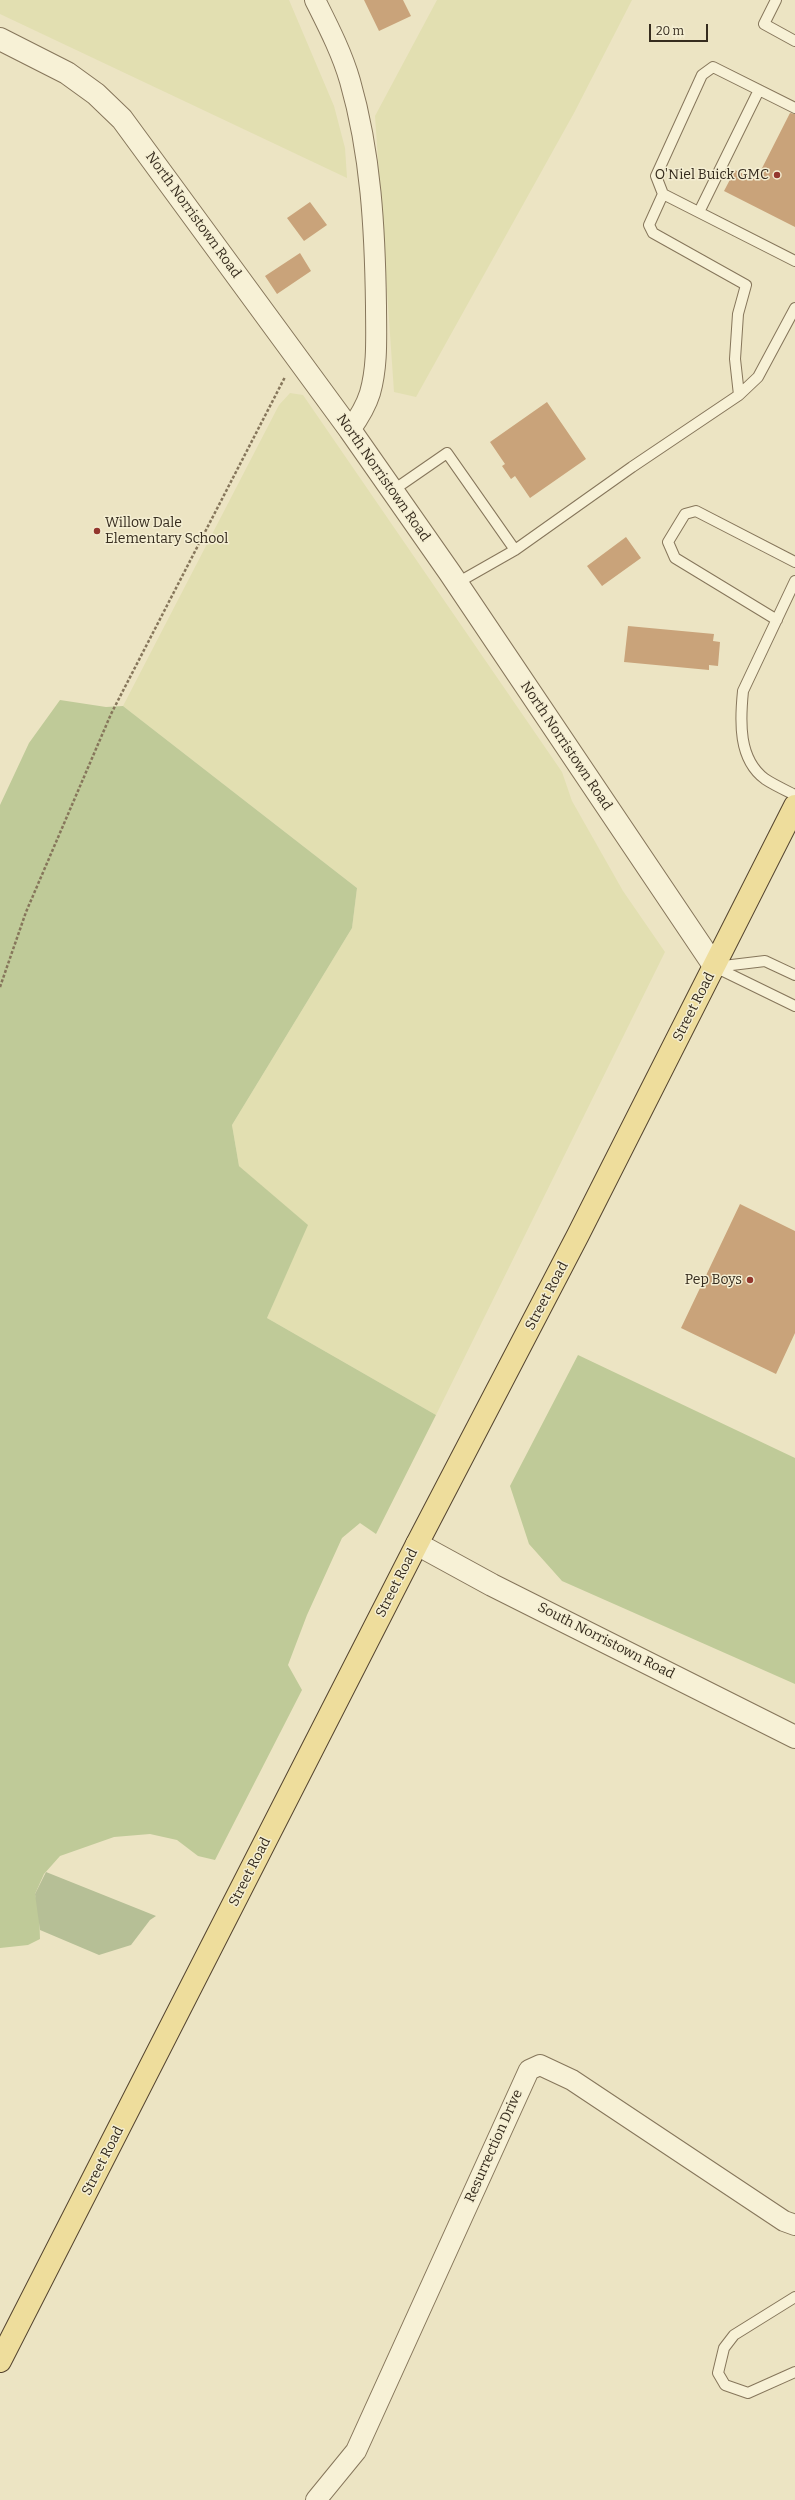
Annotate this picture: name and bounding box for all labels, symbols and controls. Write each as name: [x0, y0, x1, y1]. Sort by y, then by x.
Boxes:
scale bar: [651, 16, 710, 42]
text: 20 m: [656, 24, 684, 38]
street label: North Norristown Road: [142, 149, 244, 281]
place label: O'Niel Buick GMC: [655, 167, 769, 183]
marker: O'Niel Buick GMC: [772, 170, 782, 180]
street label: North Norristown Road: [333, 411, 433, 545]
place label: Willow Dale Elementary School: [105, 515, 228, 548]
marker: Willow Dale Elementary School: [92, 526, 102, 536]
street label: North Norristown Road: [517, 678, 615, 814]
street label: Street Road: [669, 970, 719, 1044]
street label: Street Road: [522, 1259, 572, 1333]
place label: Pep Boys: [685, 1272, 742, 1288]
marker: Pep Boys: [745, 1275, 755, 1285]
street label: Street Road: [372, 1546, 422, 1620]
street label: South Norristown Road: [535, 1599, 677, 1683]
street label: Street Road: [225, 1835, 275, 1909]
street label: Resurrection Drive: [462, 2087, 526, 2205]
street label: Street Road: [78, 2124, 128, 2198]

